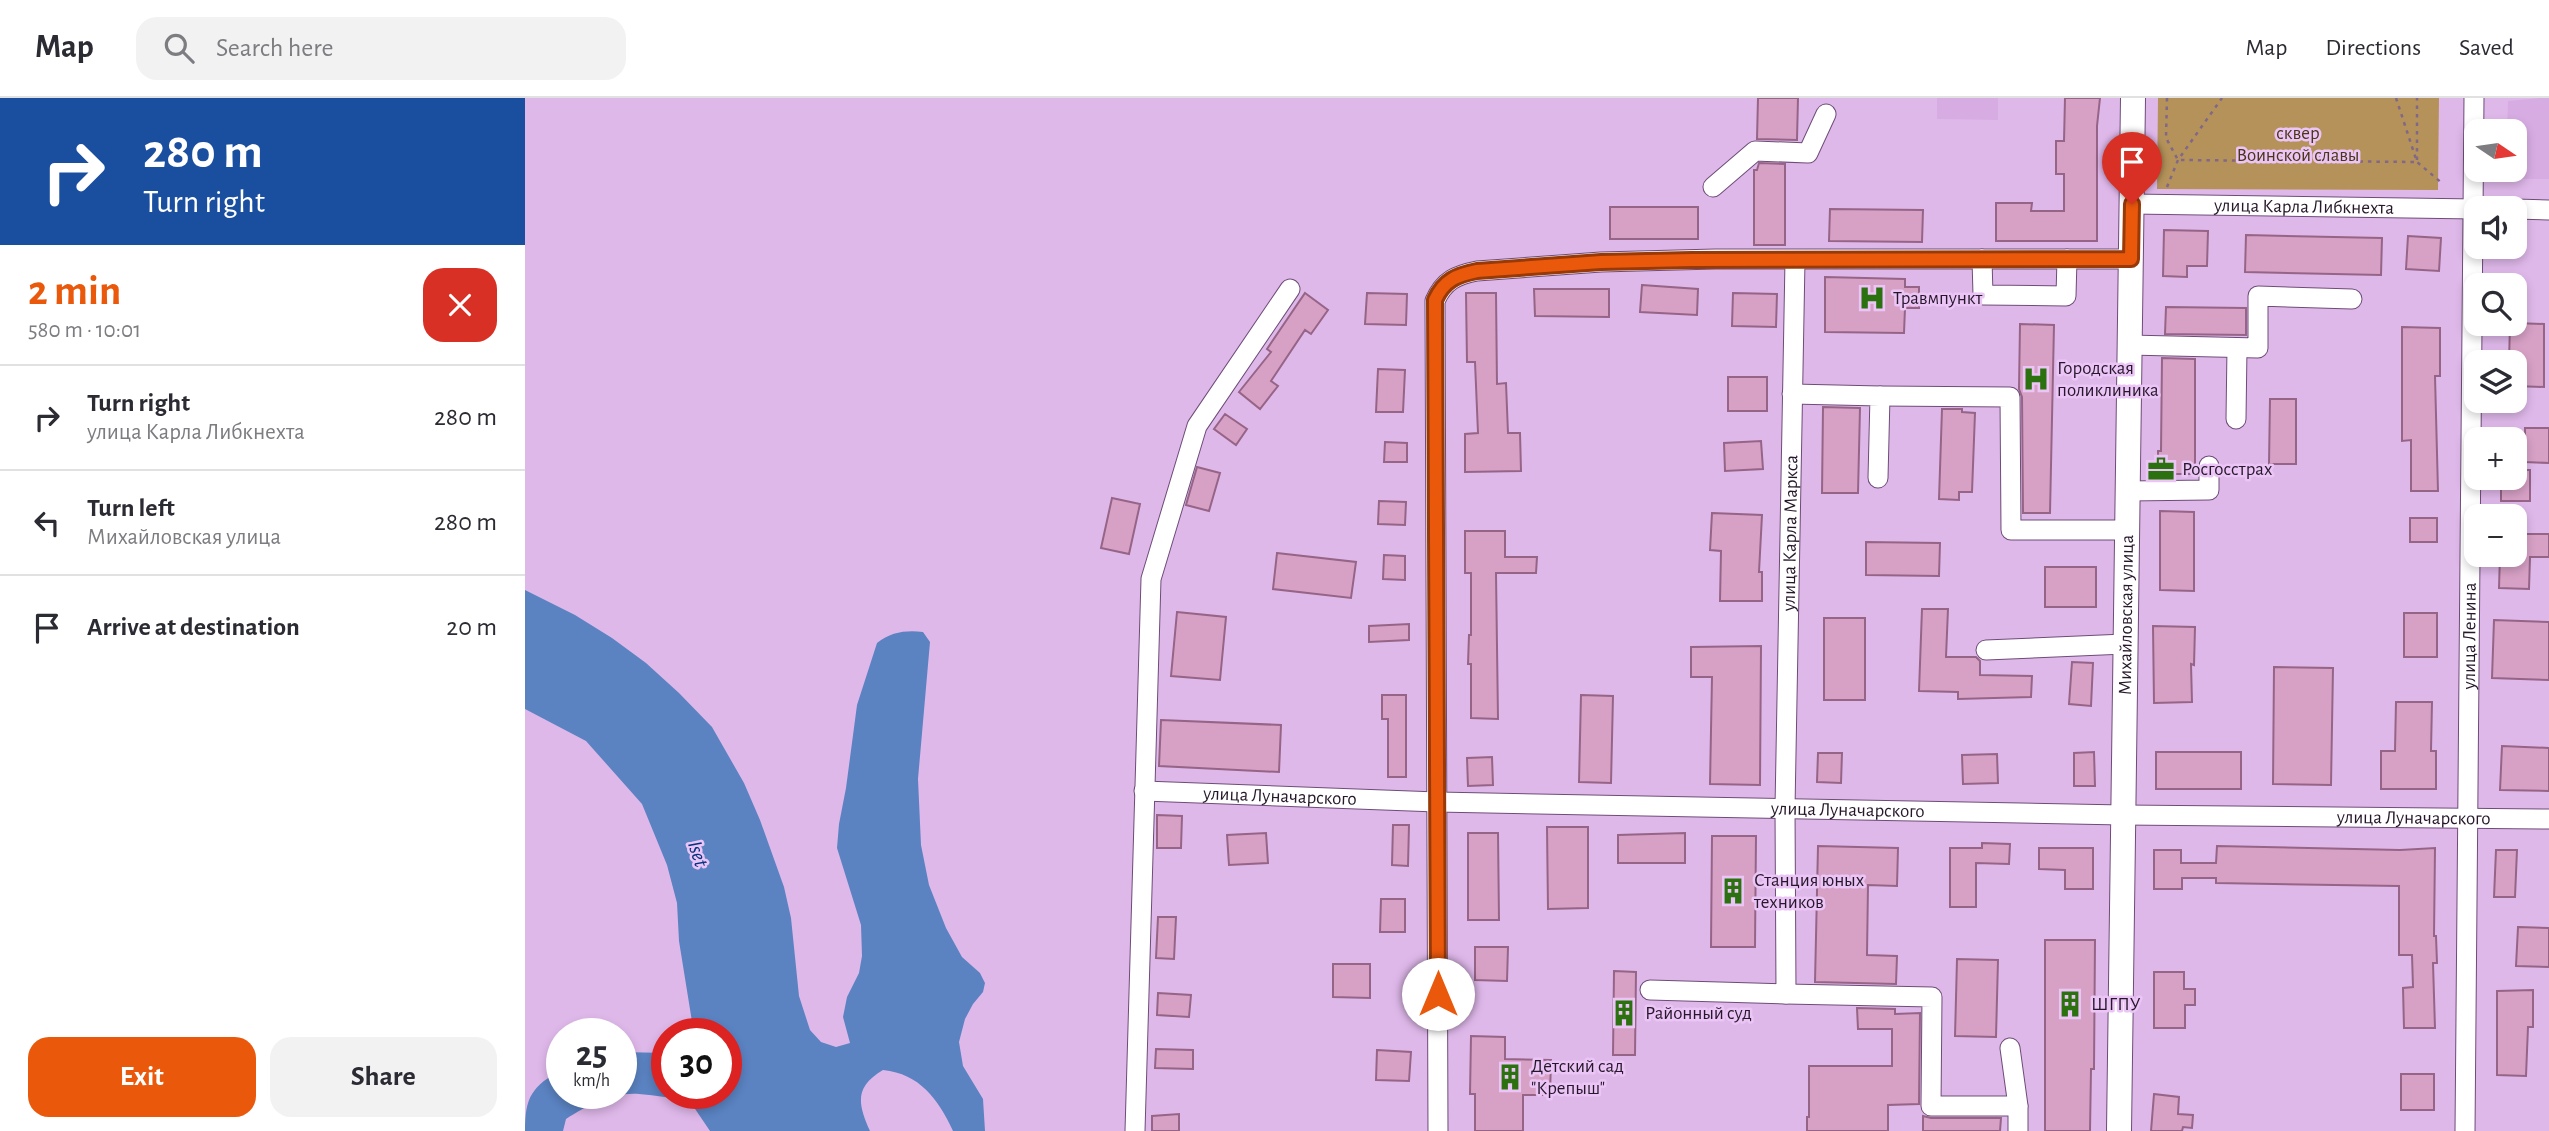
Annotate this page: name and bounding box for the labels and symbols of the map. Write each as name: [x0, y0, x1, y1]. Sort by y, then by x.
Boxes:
north arrow: [2464, 119, 2527, 182]
park label: сквер Воинской славы: [2236, 124, 2360, 165]
pin: [2102, 132, 2162, 204]
street label: улица Карла Либкнехта: [2213, 196, 2394, 217]
hospital icon: Травмпункт: [1857, 283, 1887, 313]
place label: Травмпункт: [1893, 289, 1982, 308]
place label: Городская поликлиника: [2057, 359, 2159, 400]
hospital icon: Городская поликлиника: [2021, 364, 2051, 394]
street label: улица Карла Маркса: [1779, 454, 1801, 612]
office icon: Росгосстрах: [2146, 454, 2176, 484]
place label: Росгосстрах: [2182, 460, 2272, 479]
street label: Михайловская улица: [2115, 534, 2137, 695]
street label: улица Ленина: [2459, 582, 2479, 691]
street label: улица Луначарского: [1202, 784, 1357, 808]
street label: улица Луначарского: [1770, 799, 1925, 821]
street label: улица Луначарского: [2336, 807, 2491, 828]
water label: Iset: [684, 838, 712, 870]
place label: Станция юных техников: [1753, 871, 1864, 912]
building icon: Станция юных техников: [1718, 876, 1748, 906]
position arrow: [1401, 957, 1475, 1031]
building icon: ШГПУ: [2055, 989, 2085, 1019]
place label: ШГПУ: [2091, 995, 2141, 1014]
building icon: Районный суд: [1609, 998, 1639, 1028]
place label: Районный суд: [1645, 1004, 1752, 1023]
speed limit sign: 30: [651, 1018, 742, 1109]
place label: Детский сад "Крепыш": [1531, 1057, 1624, 1098]
building icon: Детский сад "Крепыш": [1495, 1062, 1525, 1092]

